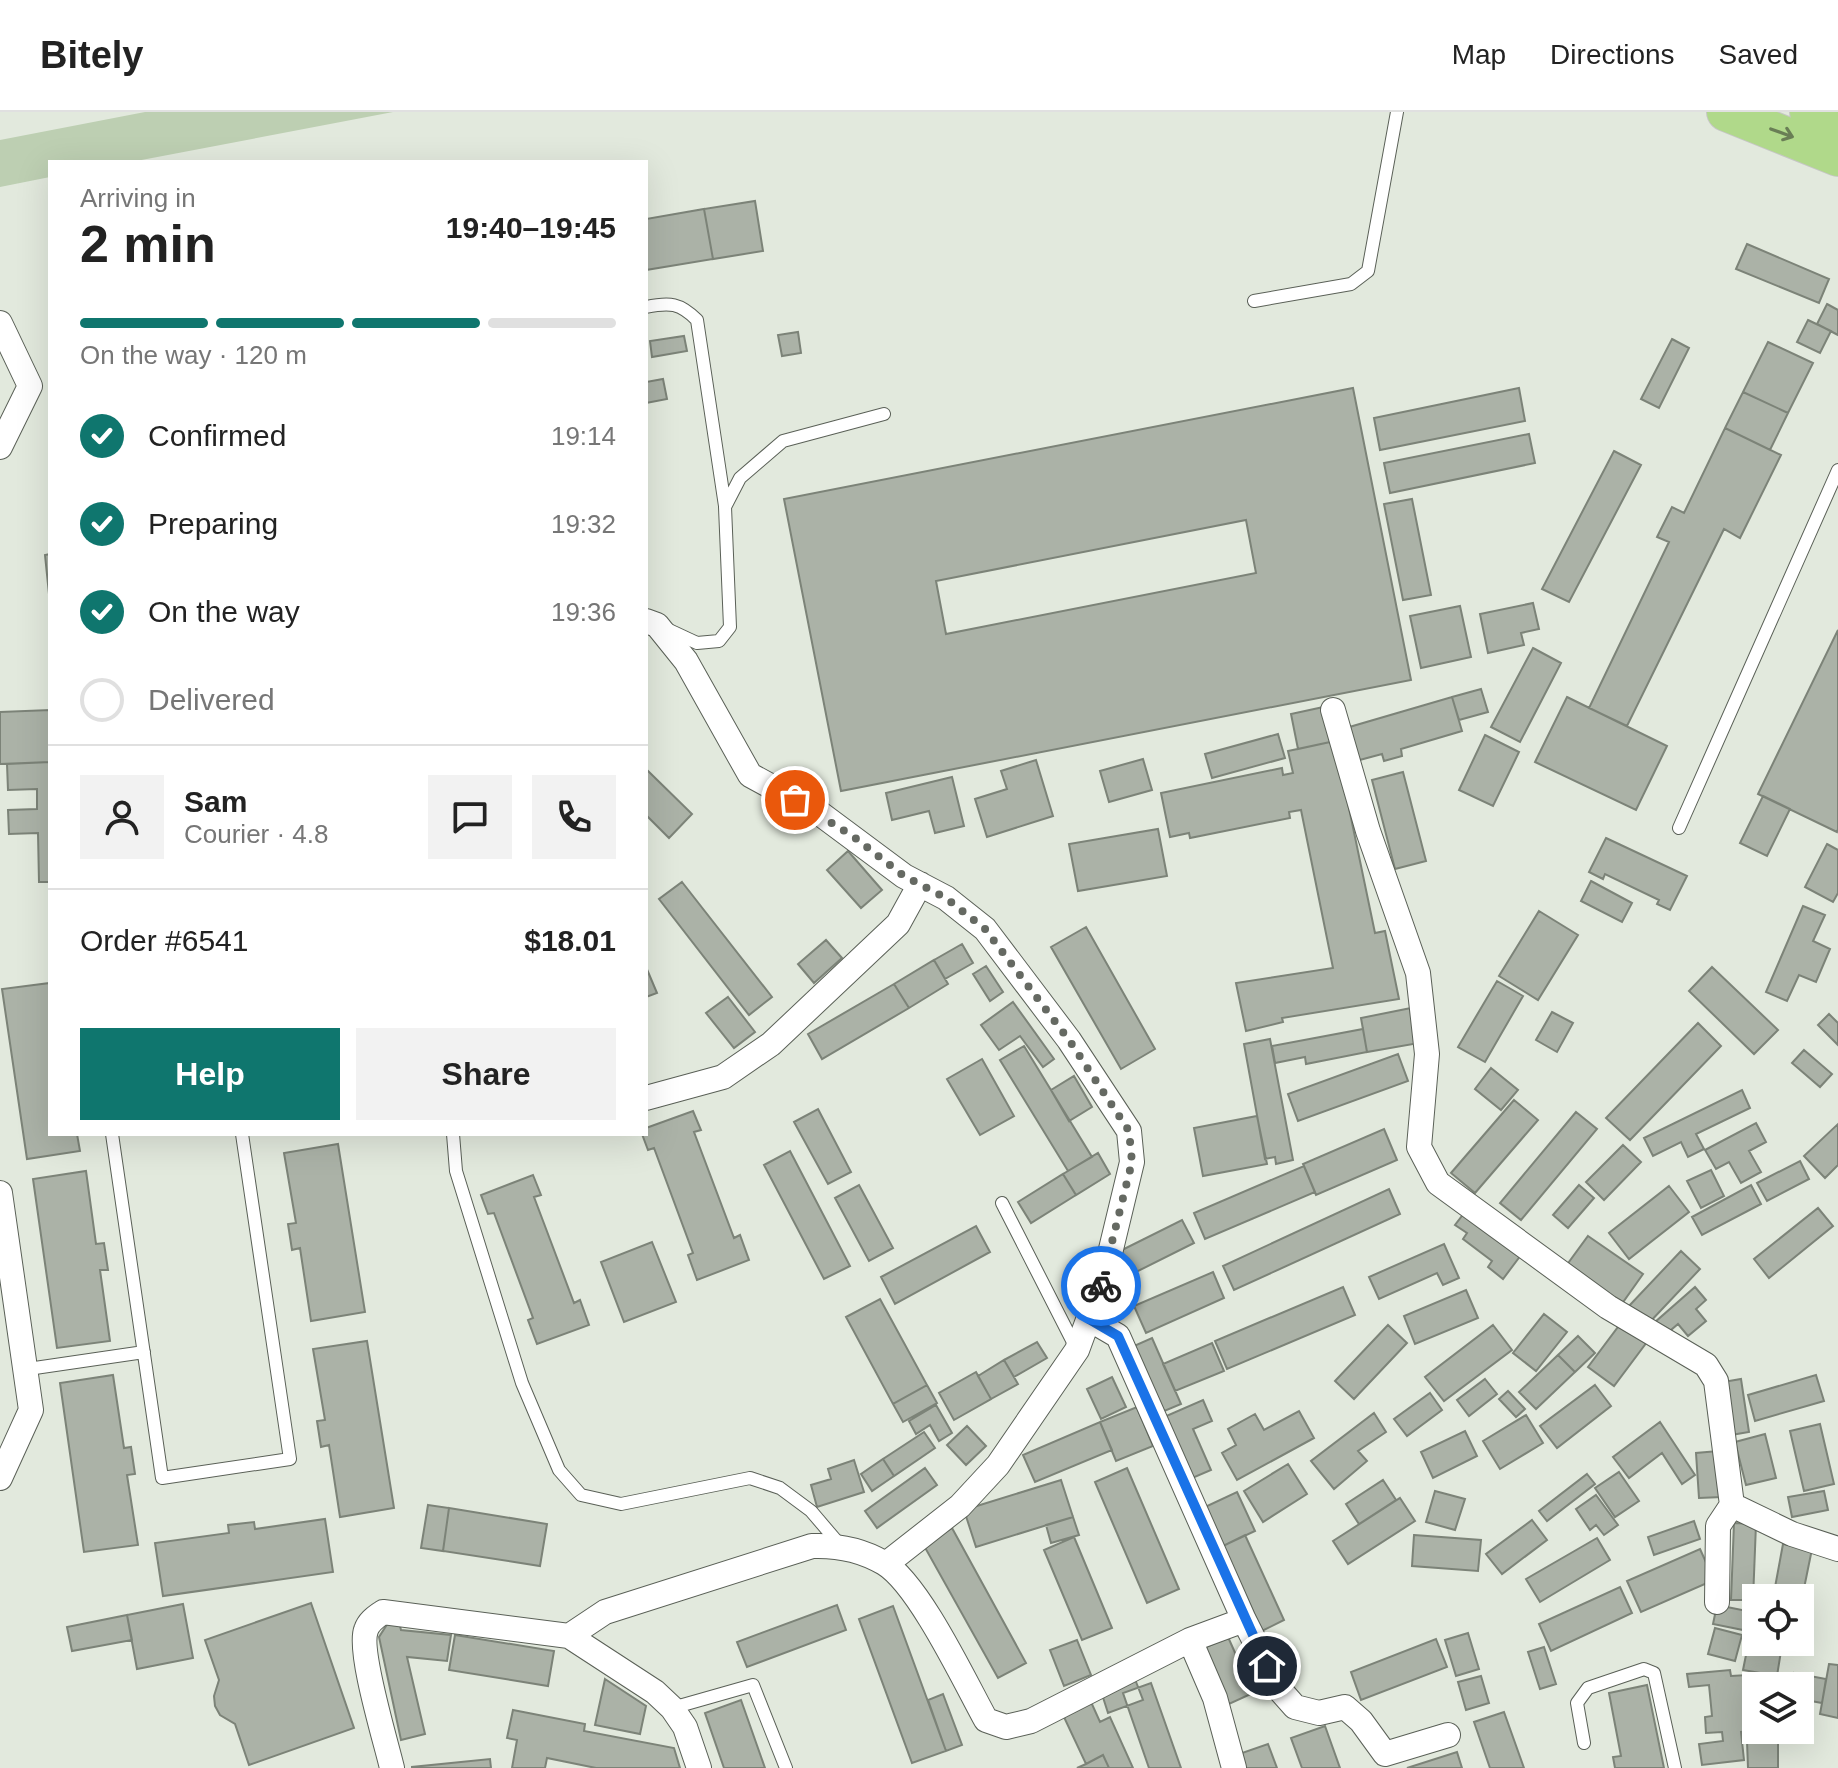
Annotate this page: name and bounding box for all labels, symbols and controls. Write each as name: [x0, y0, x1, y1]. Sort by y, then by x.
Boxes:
text: Bitely: [40, 34, 143, 76]
text: Map: [1452, 39, 1506, 70]
text: Directions: [1550, 39, 1675, 70]
text: Saved: [1719, 39, 1798, 70]
one-way arrow: [1770, 127, 1794, 141]
text: Arriving in: [80, 183, 196, 213]
text: 19:40–19:45: [446, 211, 616, 244]
text: 2 min: [80, 215, 216, 273]
text: On the way · 120 m: [80, 340, 307, 370]
icon: check: [80, 414, 124, 458]
text: Confirmed: [148, 419, 286, 452]
text: 19:14: [551, 421, 616, 451]
icon: check: [80, 502, 124, 546]
text: Preparing: [148, 507, 278, 540]
text: 19:32: [551, 509, 616, 539]
icon: check: [80, 590, 124, 634]
text: On the way: [148, 595, 300, 628]
text: 19:36: [551, 597, 616, 627]
text: Delivered: [148, 683, 275, 716]
pin: [761, 766, 829, 834]
button: person: [80, 775, 164, 859]
button: chat: [428, 775, 512, 859]
button: phone: [532, 775, 616, 859]
icon: bag: [773, 778, 817, 822]
text: Sam: [184, 785, 247, 818]
text: Courier · 4.8: [184, 819, 329, 849]
text: Order #6541: [80, 924, 248, 957]
text: $18.01: [524, 924, 616, 957]
button: Help: [80, 1028, 340, 1120]
button: Share: [356, 1028, 616, 1120]
courier: [1061, 1246, 1141, 1326]
icon: bike: [1079, 1264, 1123, 1308]
map controls: [1742, 1584, 1814, 1744]
button: locate: [1742, 1584, 1814, 1656]
pin: [1233, 1632, 1301, 1700]
icon: home: [1245, 1644, 1289, 1688]
button: layers: [1742, 1672, 1814, 1744]

